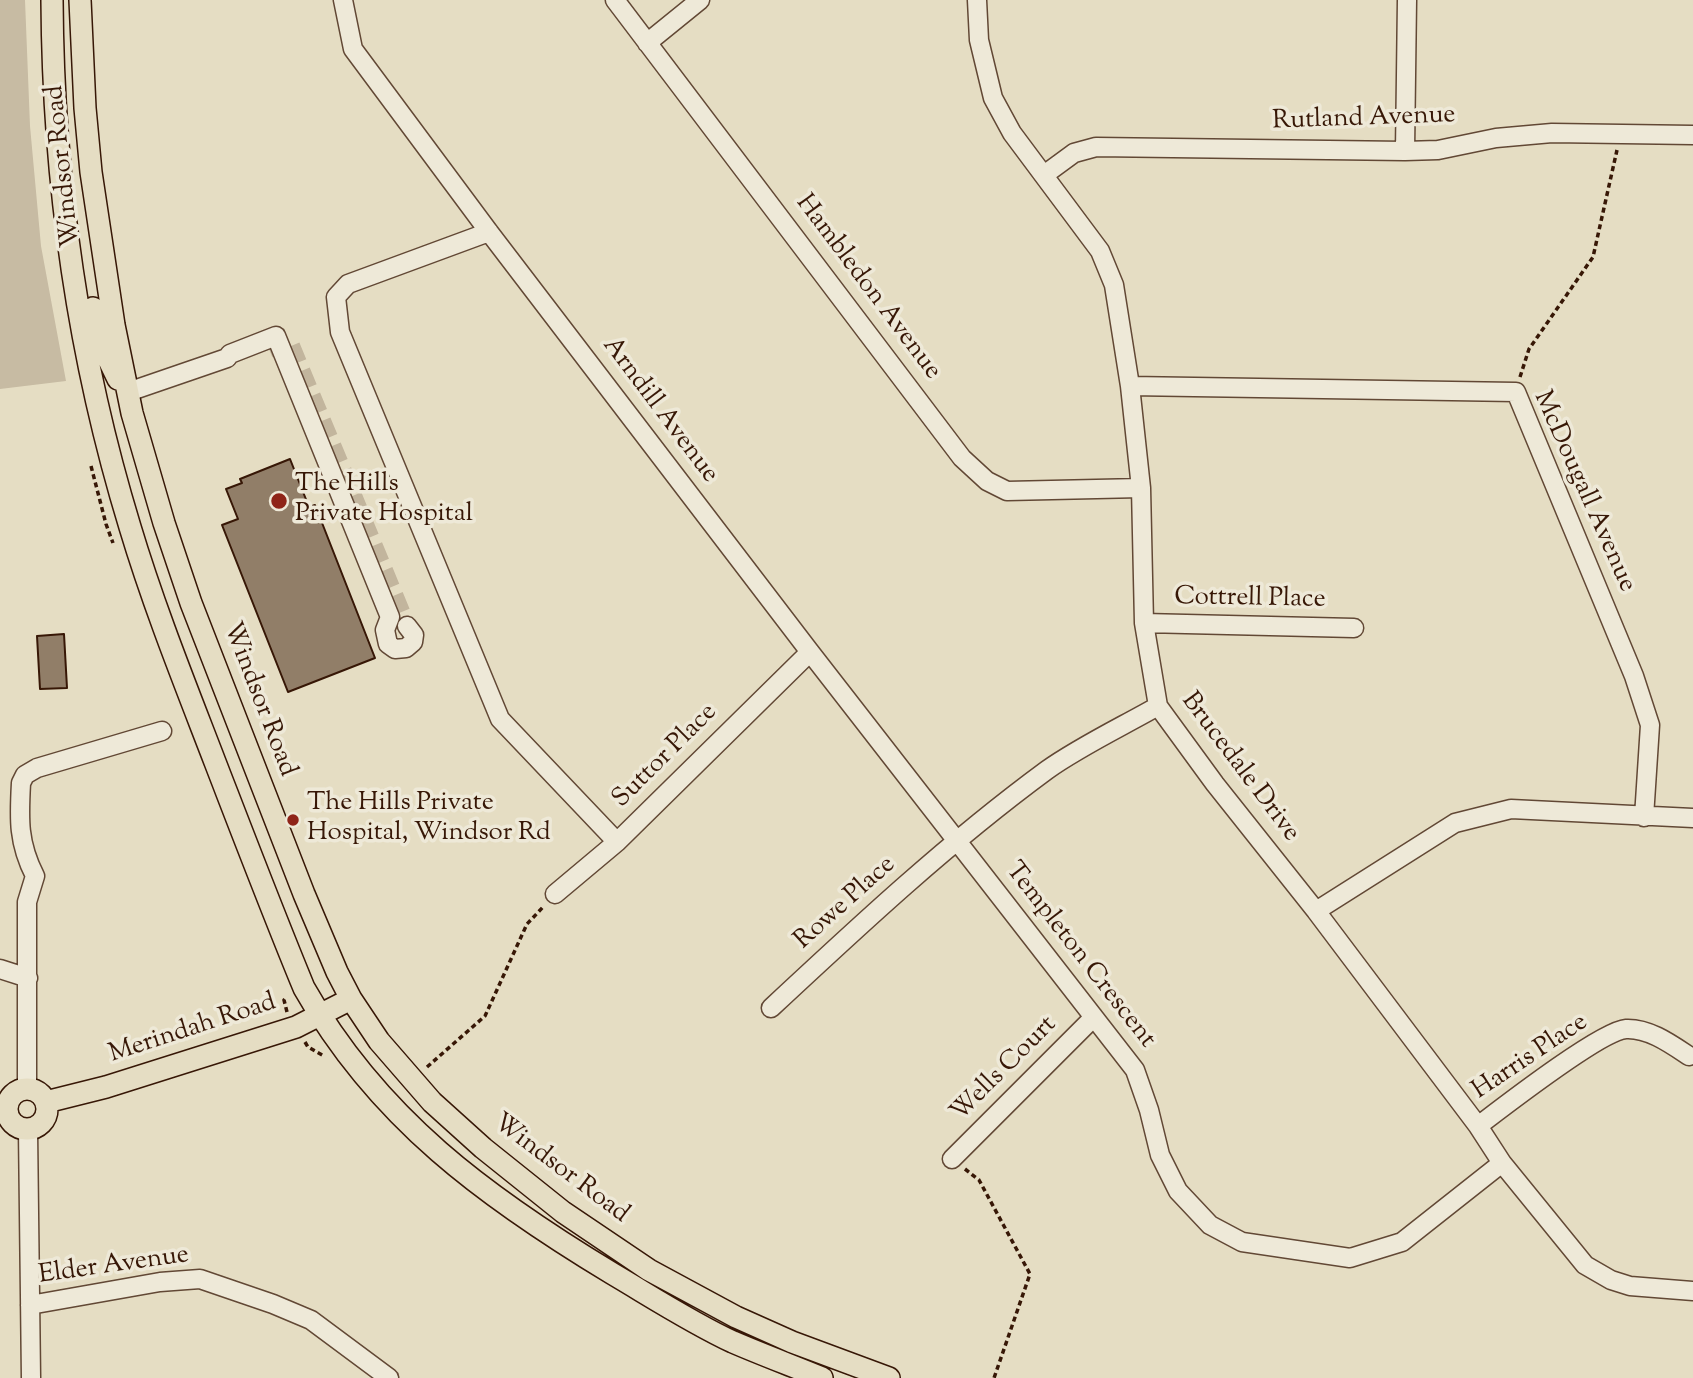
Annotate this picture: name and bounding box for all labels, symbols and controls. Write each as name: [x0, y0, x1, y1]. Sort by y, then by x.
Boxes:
street label: Windsor Road: [41, 83, 89, 249]
street label: Rutland Avenue: [1272, 101, 1456, 139]
street label: Hambledon Avenue: [787, 189, 947, 387]
street label: Arndill Avenue: [594, 332, 724, 490]
street label: McDougall Avenue: [1525, 387, 1641, 597]
place label: The Hills Private Hospital: [295, 470, 473, 532]
marker: The Hills Private Hospital: [269, 491, 289, 511]
street label: Cottrell Place: [1174, 583, 1326, 617]
street label: Windsor Road: [214, 618, 302, 782]
street label: Brucedale Drive: [1173, 687, 1305, 849]
street label: Suttor Place: [607, 698, 725, 816]
place label: The Hills Private Hospital, Windsor Rd: [307, 789, 551, 850]
marker: The Hills Private Hospital, Windsor Rd: [285, 812, 301, 828]
street label: Rowe Place: [789, 851, 903, 957]
street label: Templeton Crescent: [997, 857, 1161, 1055]
street label: Merindah Road: [106, 988, 280, 1072]
street label: Harris Place: [1467, 1008, 1595, 1108]
street label: Wells Court: [946, 1011, 1064, 1129]
street label: Windsor Road: [486, 1109, 634, 1231]
street label: Elder Avenue: [37, 1241, 191, 1293]

